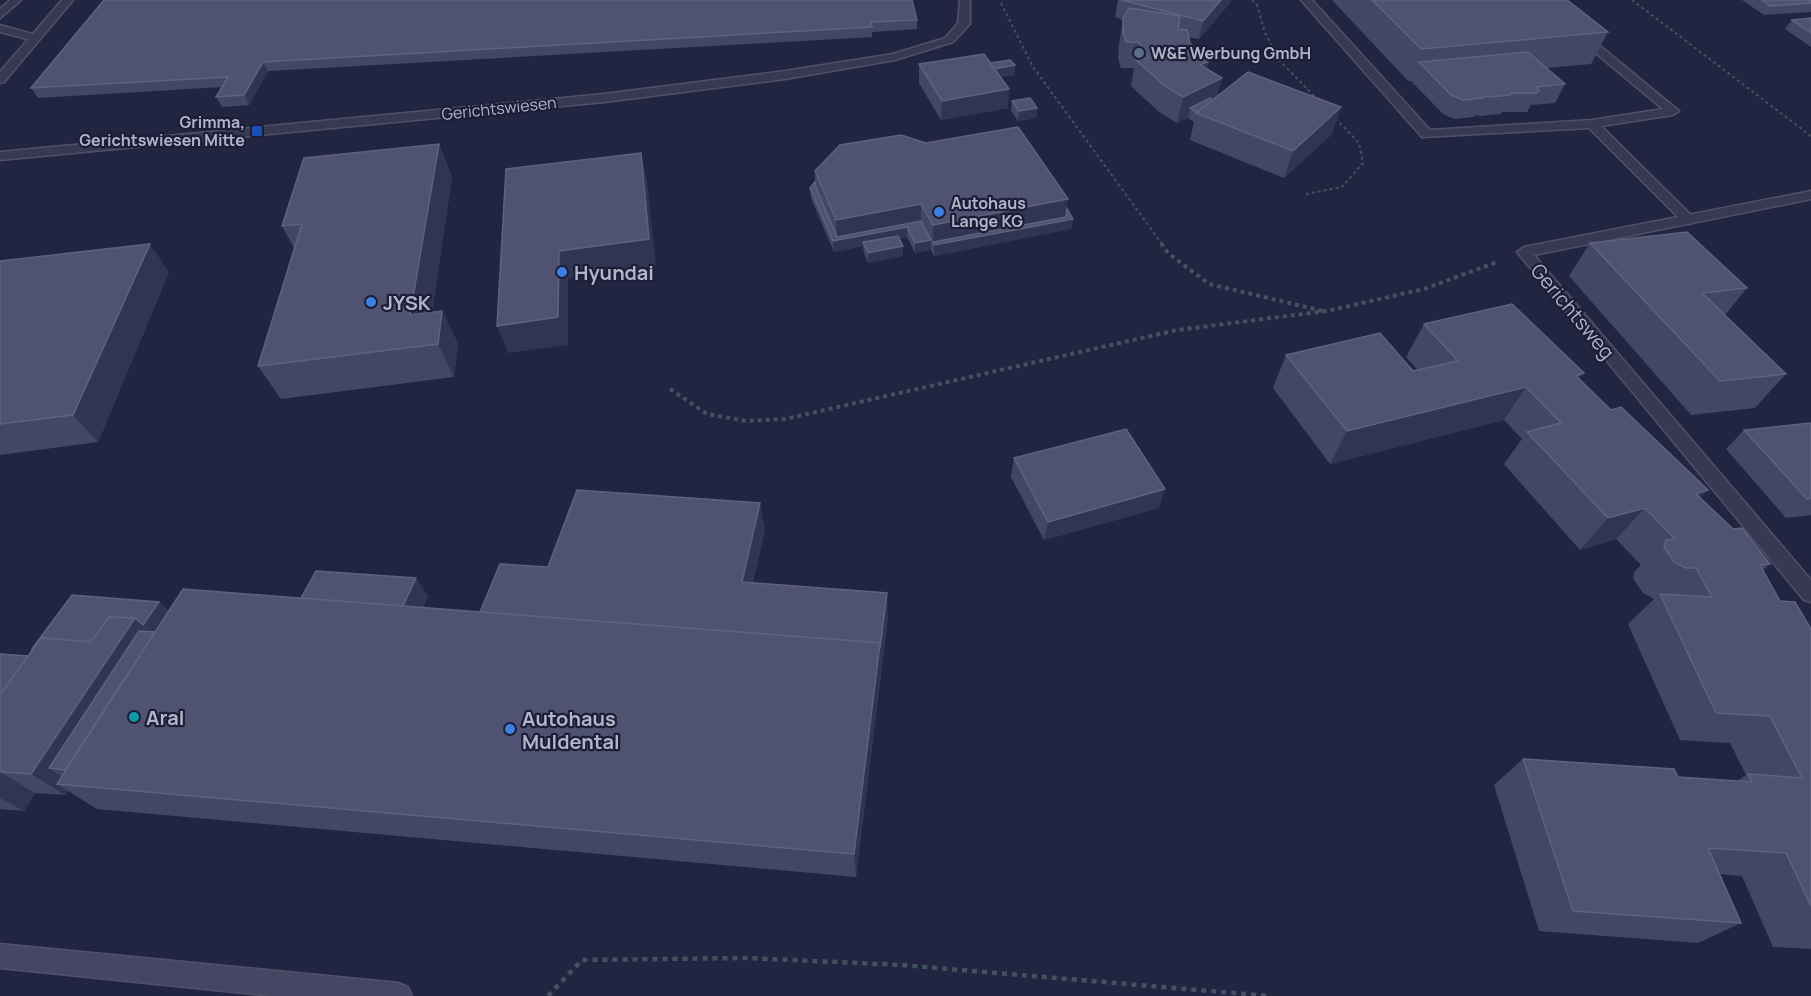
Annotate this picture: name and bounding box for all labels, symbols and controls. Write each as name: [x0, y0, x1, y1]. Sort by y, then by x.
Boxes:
place label: W&E Werbung GmbH: [1151, 42, 1311, 64]
marker: W&E Werbung GmbH: [1132, 46, 1146, 60]
street label: Gerichtswiesen: [440, 91, 558, 125]
place label: Grimma, Gerichtswiesen Mitte: [79, 111, 245, 151]
marker: Grimma, Gerichtswiesen Mitte: [250, 124, 264, 138]
place label: Autohaus Lange KG: [951, 192, 1026, 232]
marker: Autohaus Lange KG: [932, 205, 946, 219]
street label: Gerichtsweg: [1525, 257, 1621, 365]
place label: Hyundai: [574, 259, 654, 286]
marker: Hyundai: [555, 265, 569, 279]
place label: JYSK: [383, 289, 431, 316]
marker: JYSK: [364, 295, 378, 309]
place label: Aral: [146, 704, 184, 731]
place label: Autohaus Muldental: [522, 705, 620, 755]
marker: Aral: [127, 710, 141, 724]
marker: Autohaus Muldental: [503, 722, 517, 736]

